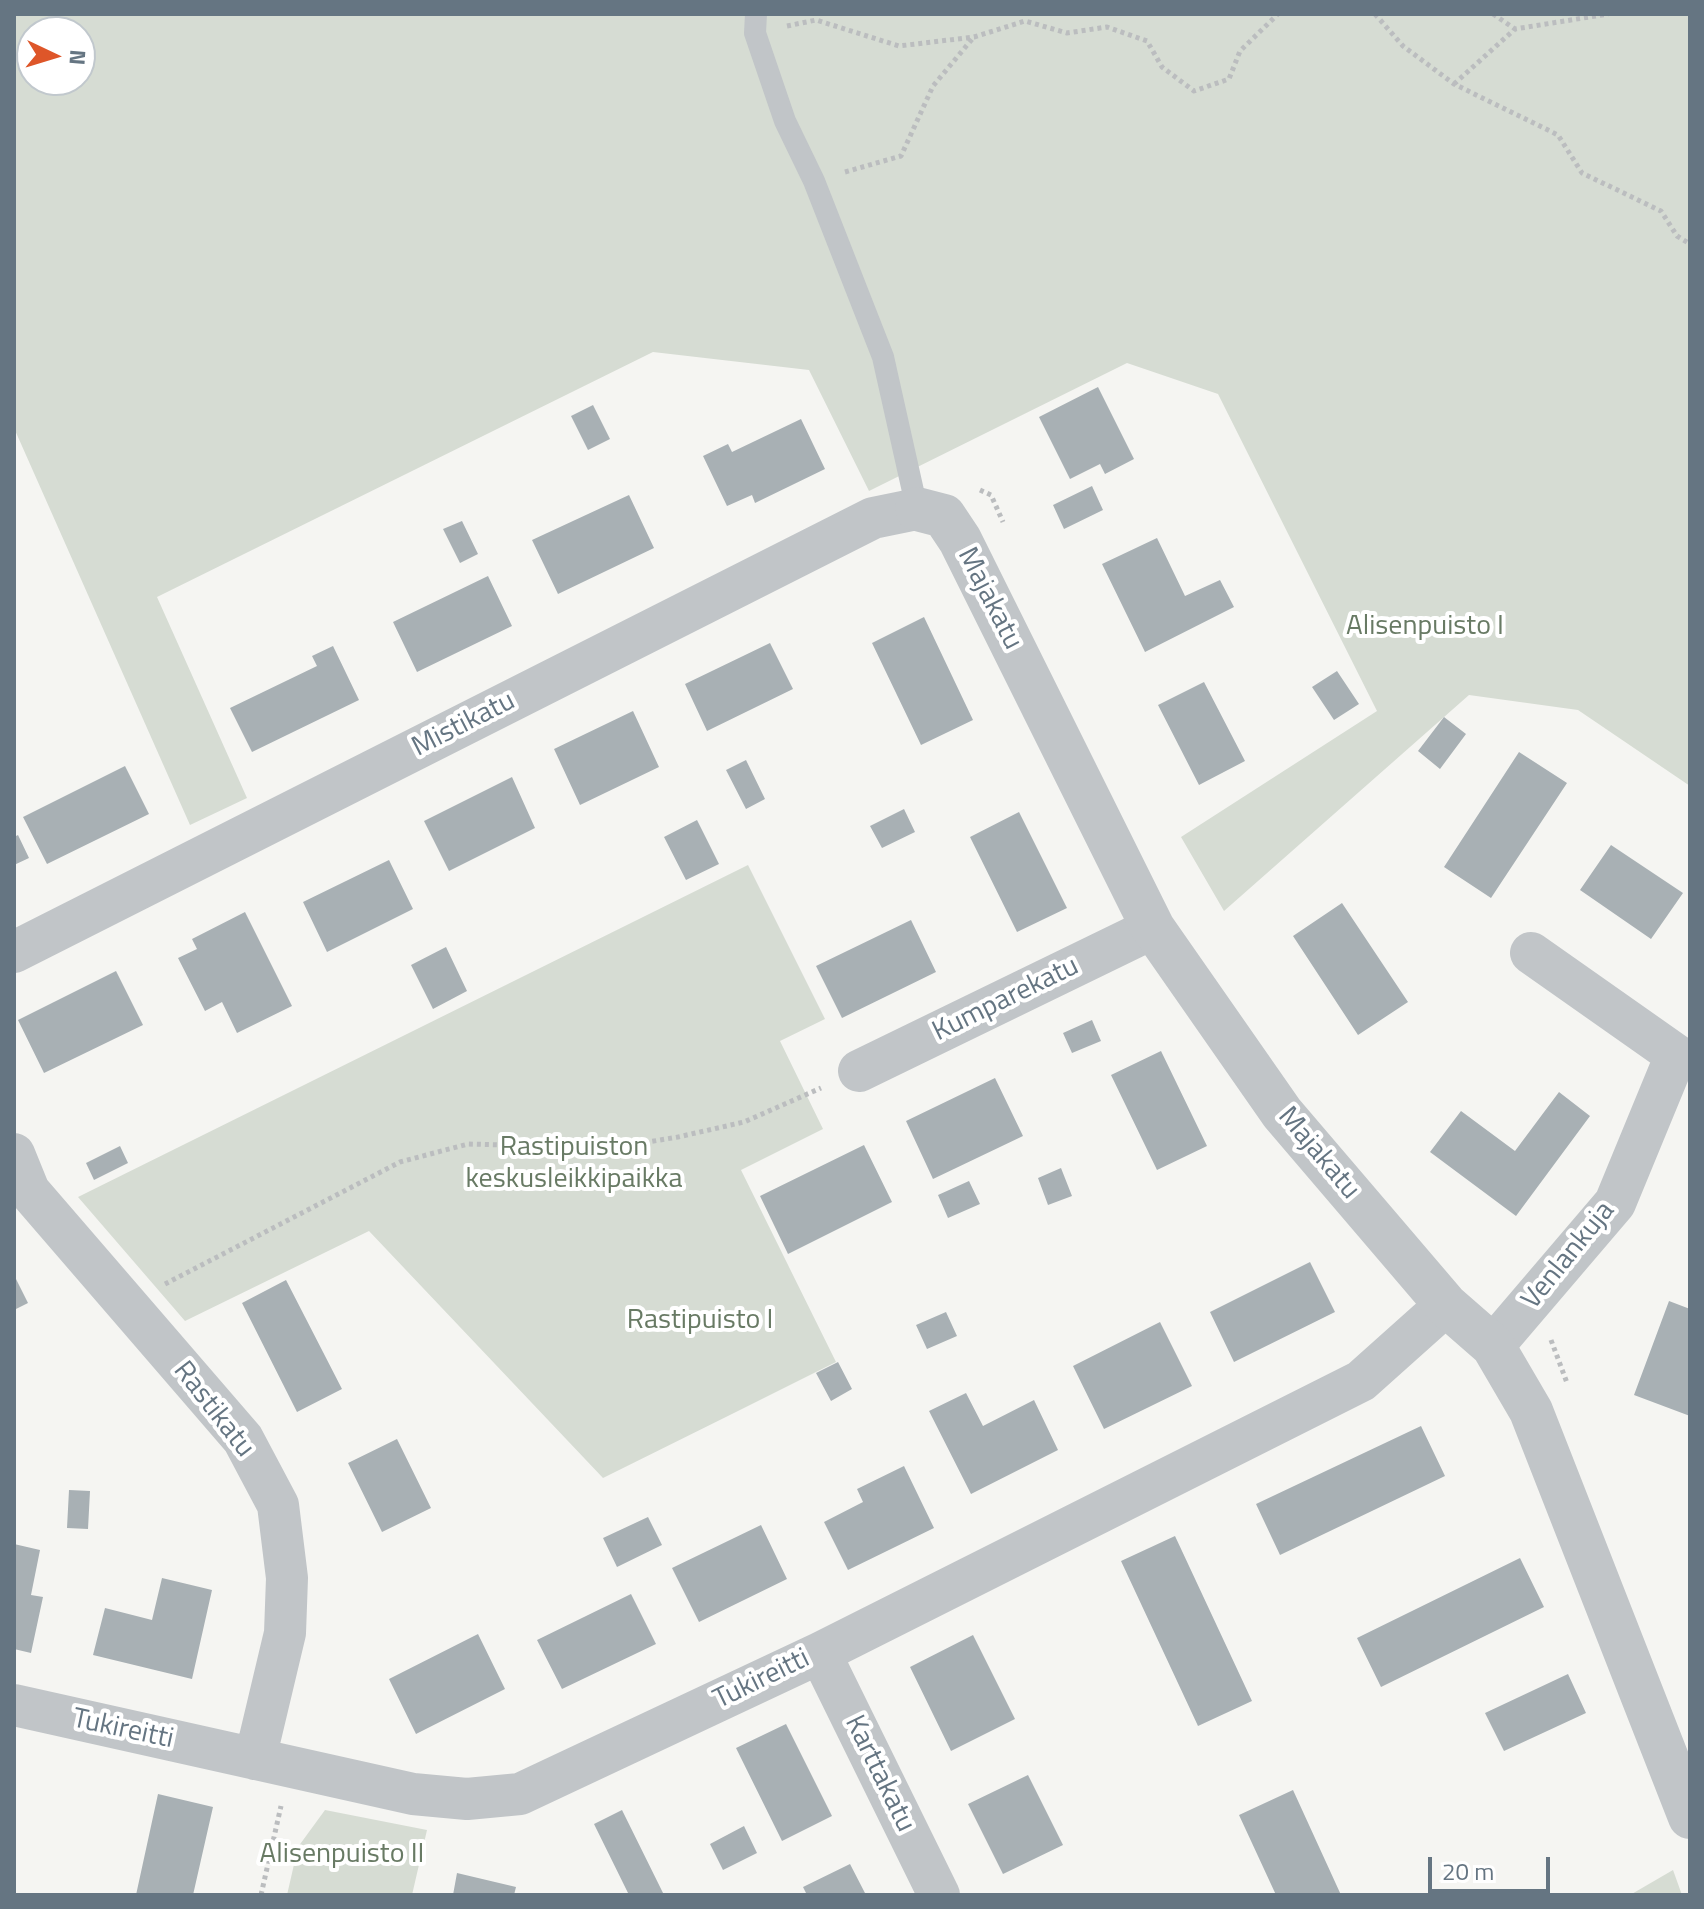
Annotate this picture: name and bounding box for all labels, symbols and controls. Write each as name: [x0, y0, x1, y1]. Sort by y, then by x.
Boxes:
north arrow: [16, 16, 96, 96]
text: N: [60, 49, 95, 66]
street label: Majakatu: [949, 542, 1029, 656]
park label: Alisenpuisto I: [1346, 610, 1504, 644]
street label: Mistikatu: [407, 685, 521, 765]
street label: Kumparekatu: [928, 950, 1084, 1050]
street label: Majakatu: [1270, 1101, 1366, 1207]
park label: Rastipuiston keskusleikkipaikka: [466, 1131, 682, 1197]
street label: Venlankuja: [1515, 1195, 1623, 1317]
park label: Rastipuisto I: [627, 1304, 773, 1338]
street label: Rastikatu: [165, 1355, 261, 1465]
street label: Tukireitti: [709, 1643, 815, 1717]
street label: Tukireitti: [70, 1703, 176, 1757]
street label: Karttakatu: [836, 1710, 922, 1838]
park label: Alisenpuisto II: [260, 1838, 424, 1872]
scale bar: [1432, 1841, 1554, 1891]
text: 20 m: [1442, 1853, 1494, 1889]

